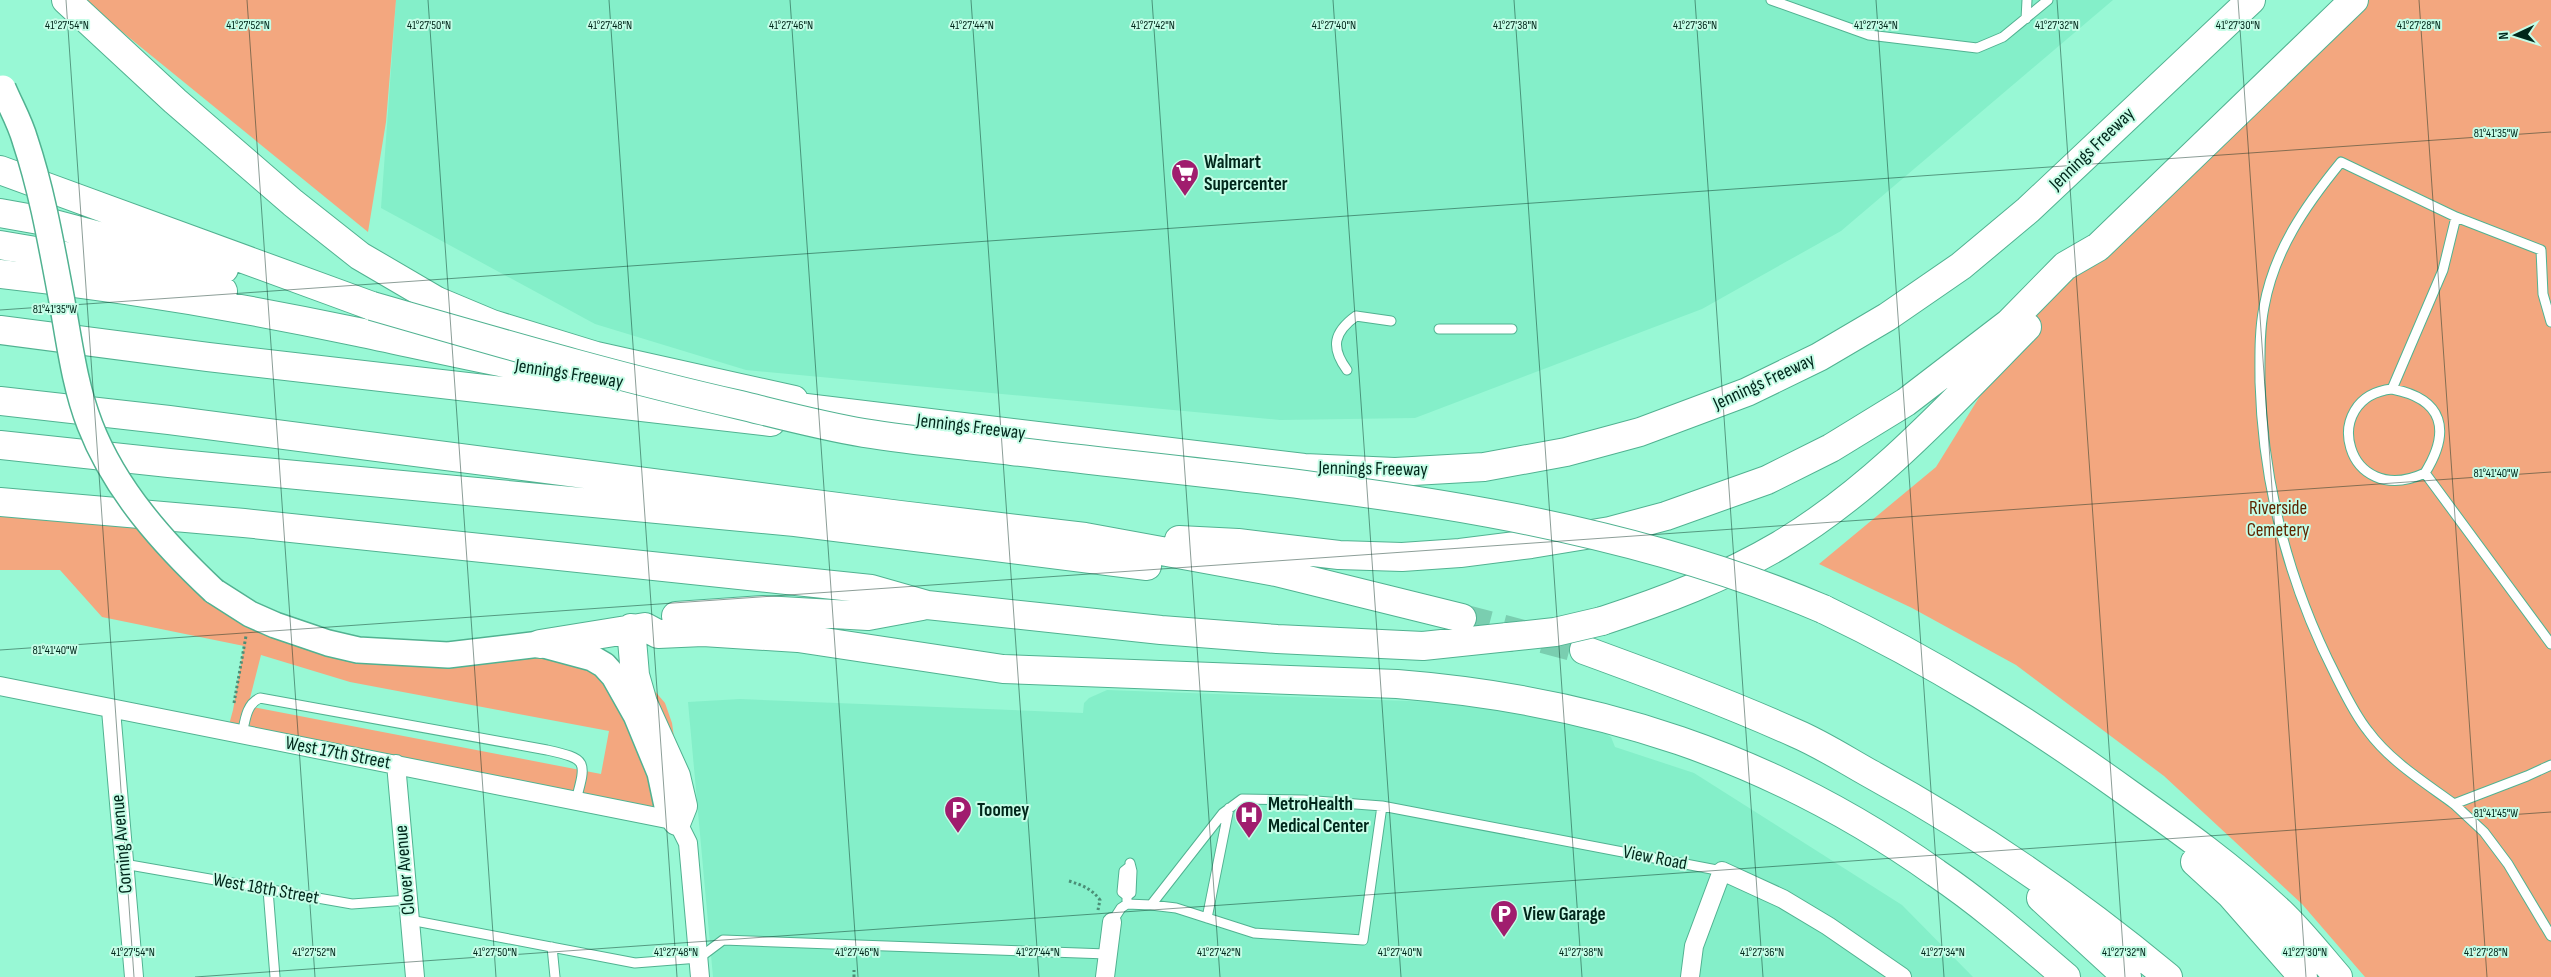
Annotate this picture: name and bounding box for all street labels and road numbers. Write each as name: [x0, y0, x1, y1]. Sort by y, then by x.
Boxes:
street label: Jennings Freeway: [2044, 102, 2140, 196]
street label: Jennings Freeway: [1709, 348, 1819, 416]
street label: Jennings Freeway: [512, 354, 625, 394]
street label: Jennings Freeway: [914, 409, 1027, 445]
street label: Jennings Freeway: [1317, 457, 1429, 481]
street label: West 17th Street: [283, 732, 393, 775]
street label: Corning Avenue: [106, 794, 138, 894]
street label: Clover Avenue: [390, 824, 420, 916]
street label: View Road: [1621, 841, 1689, 875]
street label: West 18th Street: [211, 868, 321, 910]

